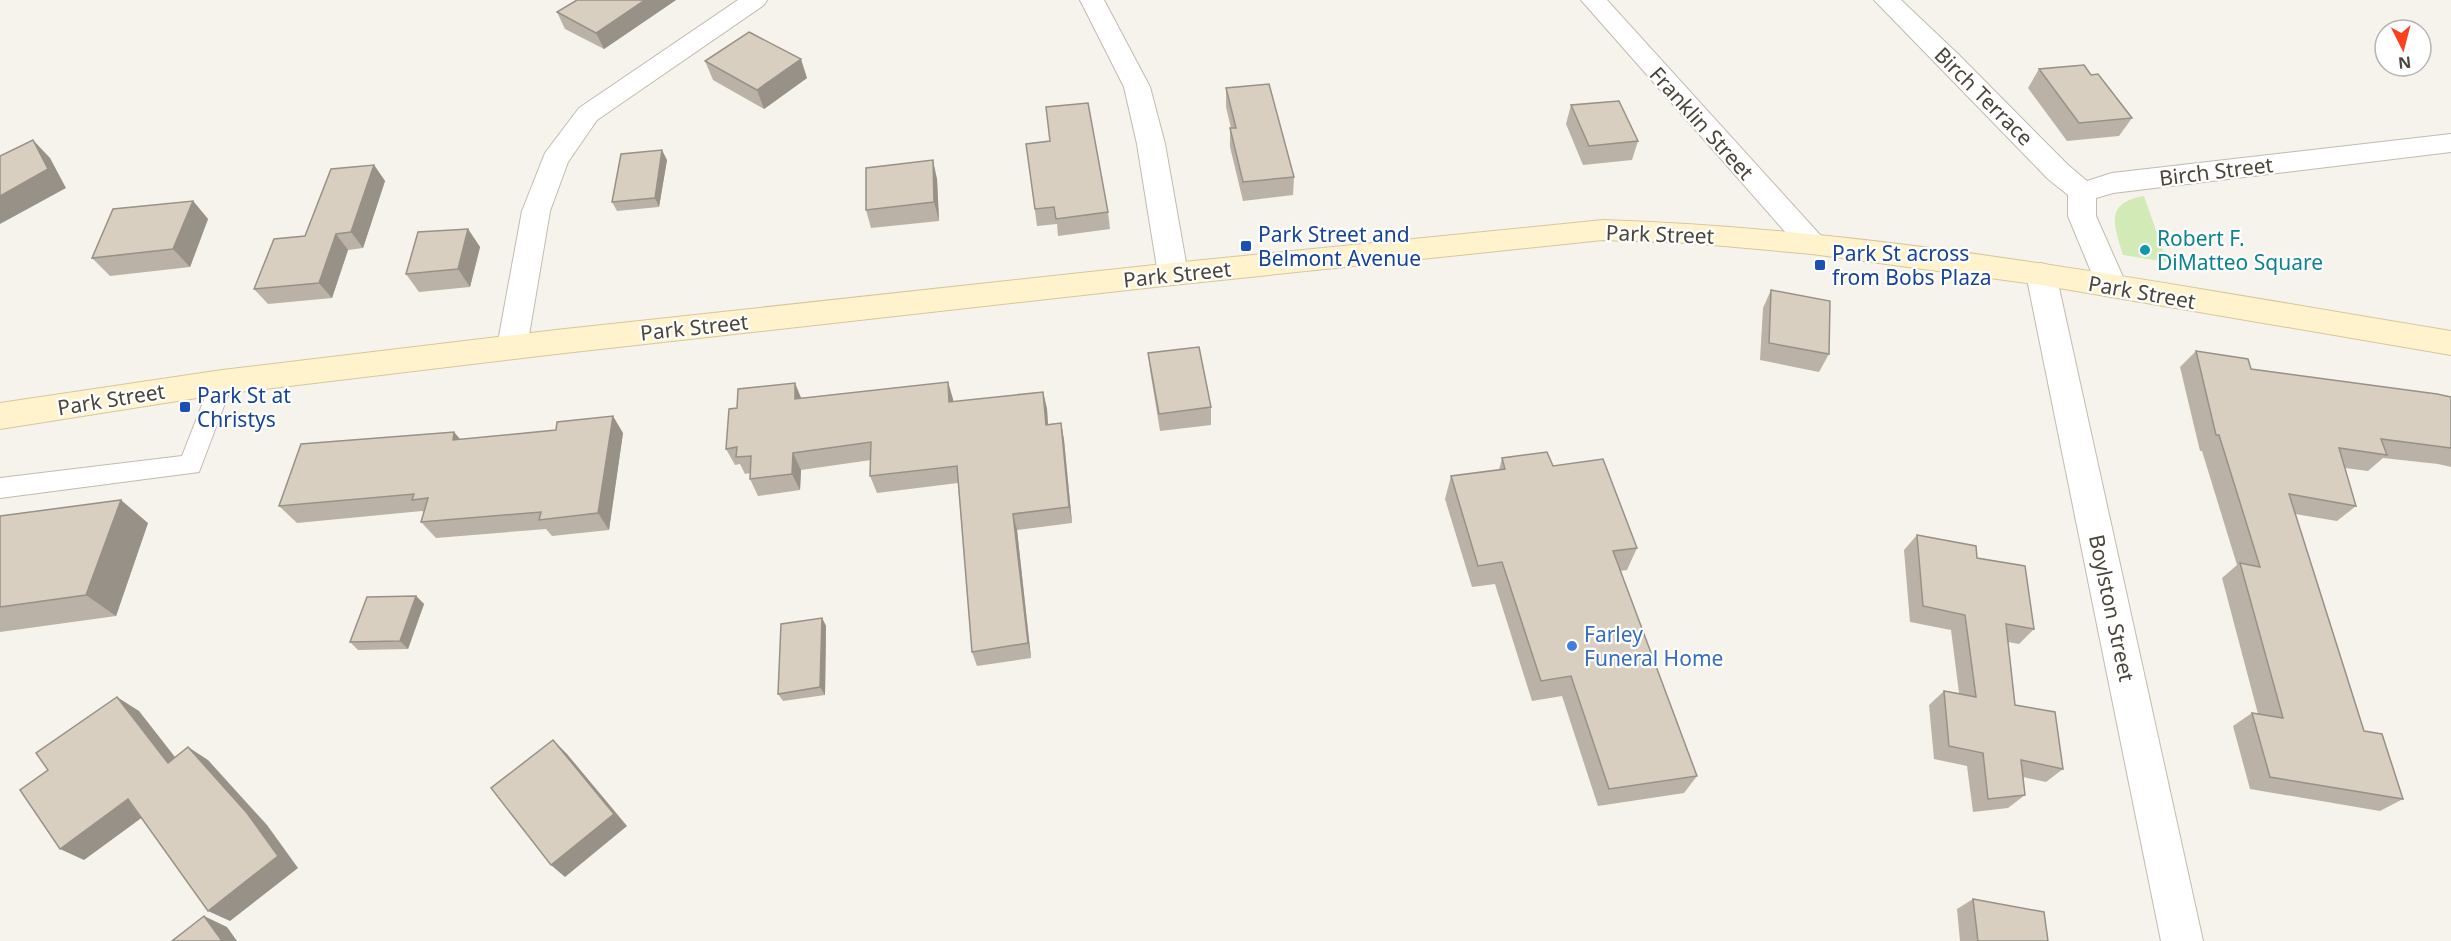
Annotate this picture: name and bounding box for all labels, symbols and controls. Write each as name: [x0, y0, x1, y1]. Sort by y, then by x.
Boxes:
north arrow: [2373, 18, 2433, 78]
street label: Birch Terrace: [1929, 41, 2039, 151]
text: N: [2397, 51, 2412, 75]
street label: Franklin Street: [1644, 60, 1761, 186]
street label: Birch Street: [2157, 150, 2275, 192]
street label: Park Street: [1605, 218, 1715, 250]
place label: Park Street and Belmont Avenue: [1258, 220, 1421, 272]
place label: Robert F. DiMatteo Square: [2157, 224, 2323, 276]
marker: Park Street and Belmont Avenue: [1239, 239, 1253, 253]
place label: Park St across from Bobs Plaza: [1832, 239, 1992, 291]
marker: Robert F. DiMatteo Square: [2138, 243, 2152, 257]
street label: Park Street: [1122, 254, 1233, 294]
marker: Park St across from Bobs Plaza: [1813, 258, 1827, 272]
street label: Park Street: [2086, 269, 2198, 315]
street label: Park Street: [639, 307, 750, 347]
street label: Park Street: [55, 377, 167, 421]
place label: Park St at Christys: [197, 381, 291, 433]
marker: Park St at Christys: [178, 400, 192, 414]
street label: Boylston Street: [2083, 532, 2141, 684]
place label: Farley Funeral Home: [1584, 620, 1723, 672]
marker: Farley Funeral Home: [1565, 639, 1579, 653]

